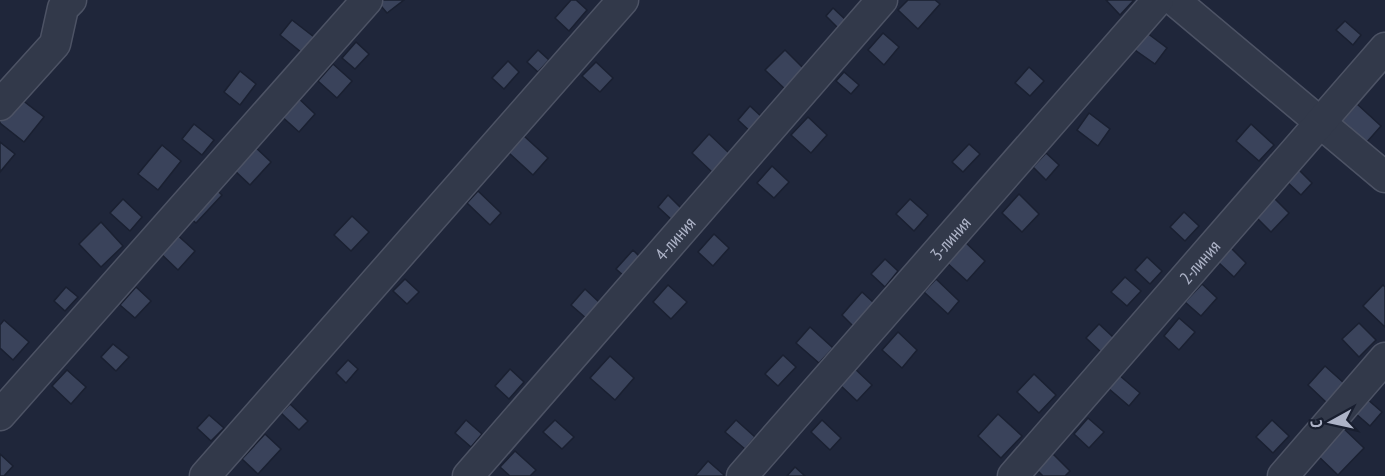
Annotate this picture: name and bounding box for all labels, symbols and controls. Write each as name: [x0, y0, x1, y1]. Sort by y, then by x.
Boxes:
street label: 3-линия: [925, 211, 975, 265]
street label: 4-линия: [649, 212, 700, 265]
street label: 2-линия: [1174, 235, 1225, 288]
north arrow: [1301, 392, 1361, 452]
text: С: [1306, 418, 1327, 429]

